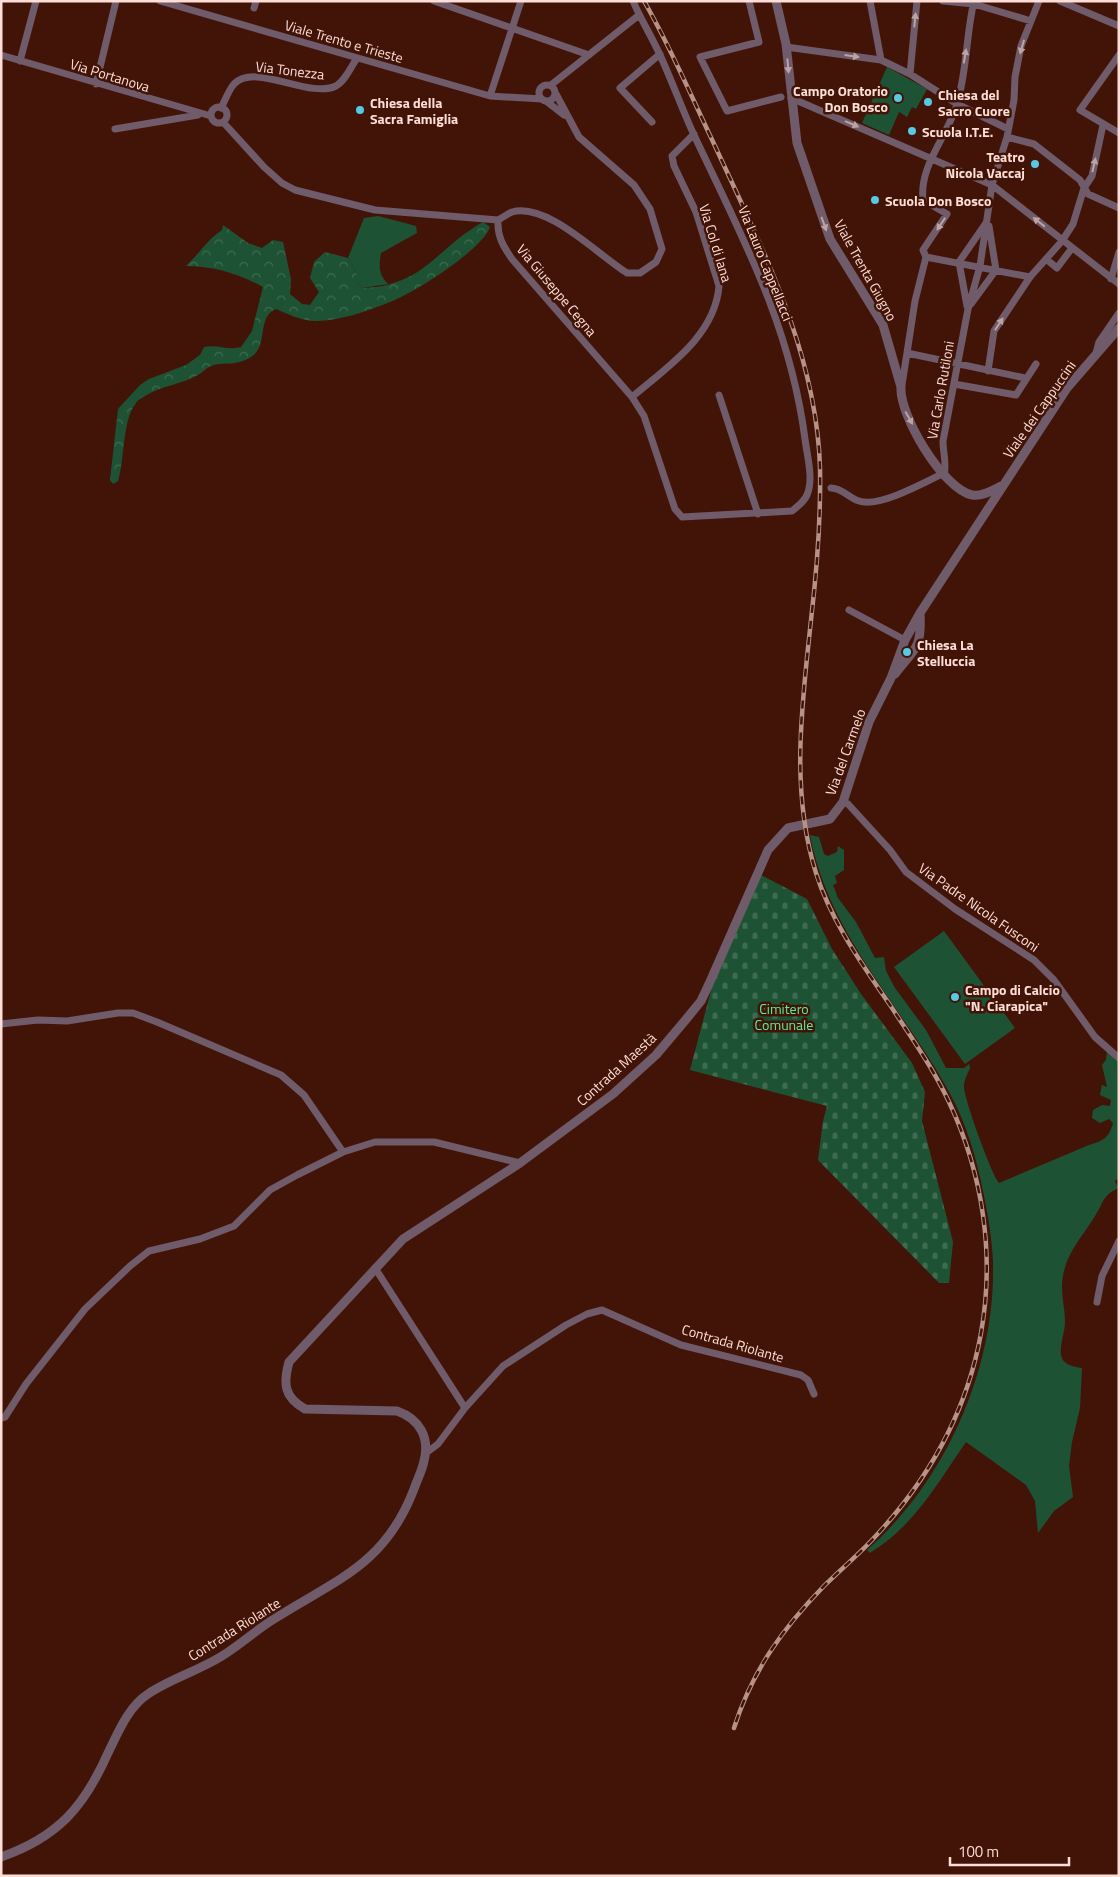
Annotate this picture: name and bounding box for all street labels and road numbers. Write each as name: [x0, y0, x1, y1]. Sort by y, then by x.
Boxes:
street label: Viale Trento e Trieste: [282, 14, 406, 68]
street label: Via Portanova: [68, 53, 152, 97]
street label: Via Tonezza: [254, 55, 326, 85]
street label: Via Col di lana: [694, 201, 738, 285]
street label: Via Lauro Cappellacci: [733, 202, 799, 324]
street label: Viale Trenta Giugno: [829, 215, 903, 325]
street label: Via Giuseppe Cegna: [512, 239, 602, 341]
street label: Via Carlo Rutiloni: [921, 339, 959, 441]
street label: Viale dei Cappuccini: [997, 356, 1081, 462]
street label: Via del Carmelo: [820, 706, 870, 798]
street label: Via Padre Nicola Fusconi: [914, 857, 1044, 957]
street label: Contrada Maestà: [571, 1027, 661, 1111]
street label: Contrada Riolante: [679, 1318, 787, 1368]
street label: Contrada Riolante: [184, 1592, 284, 1666]

